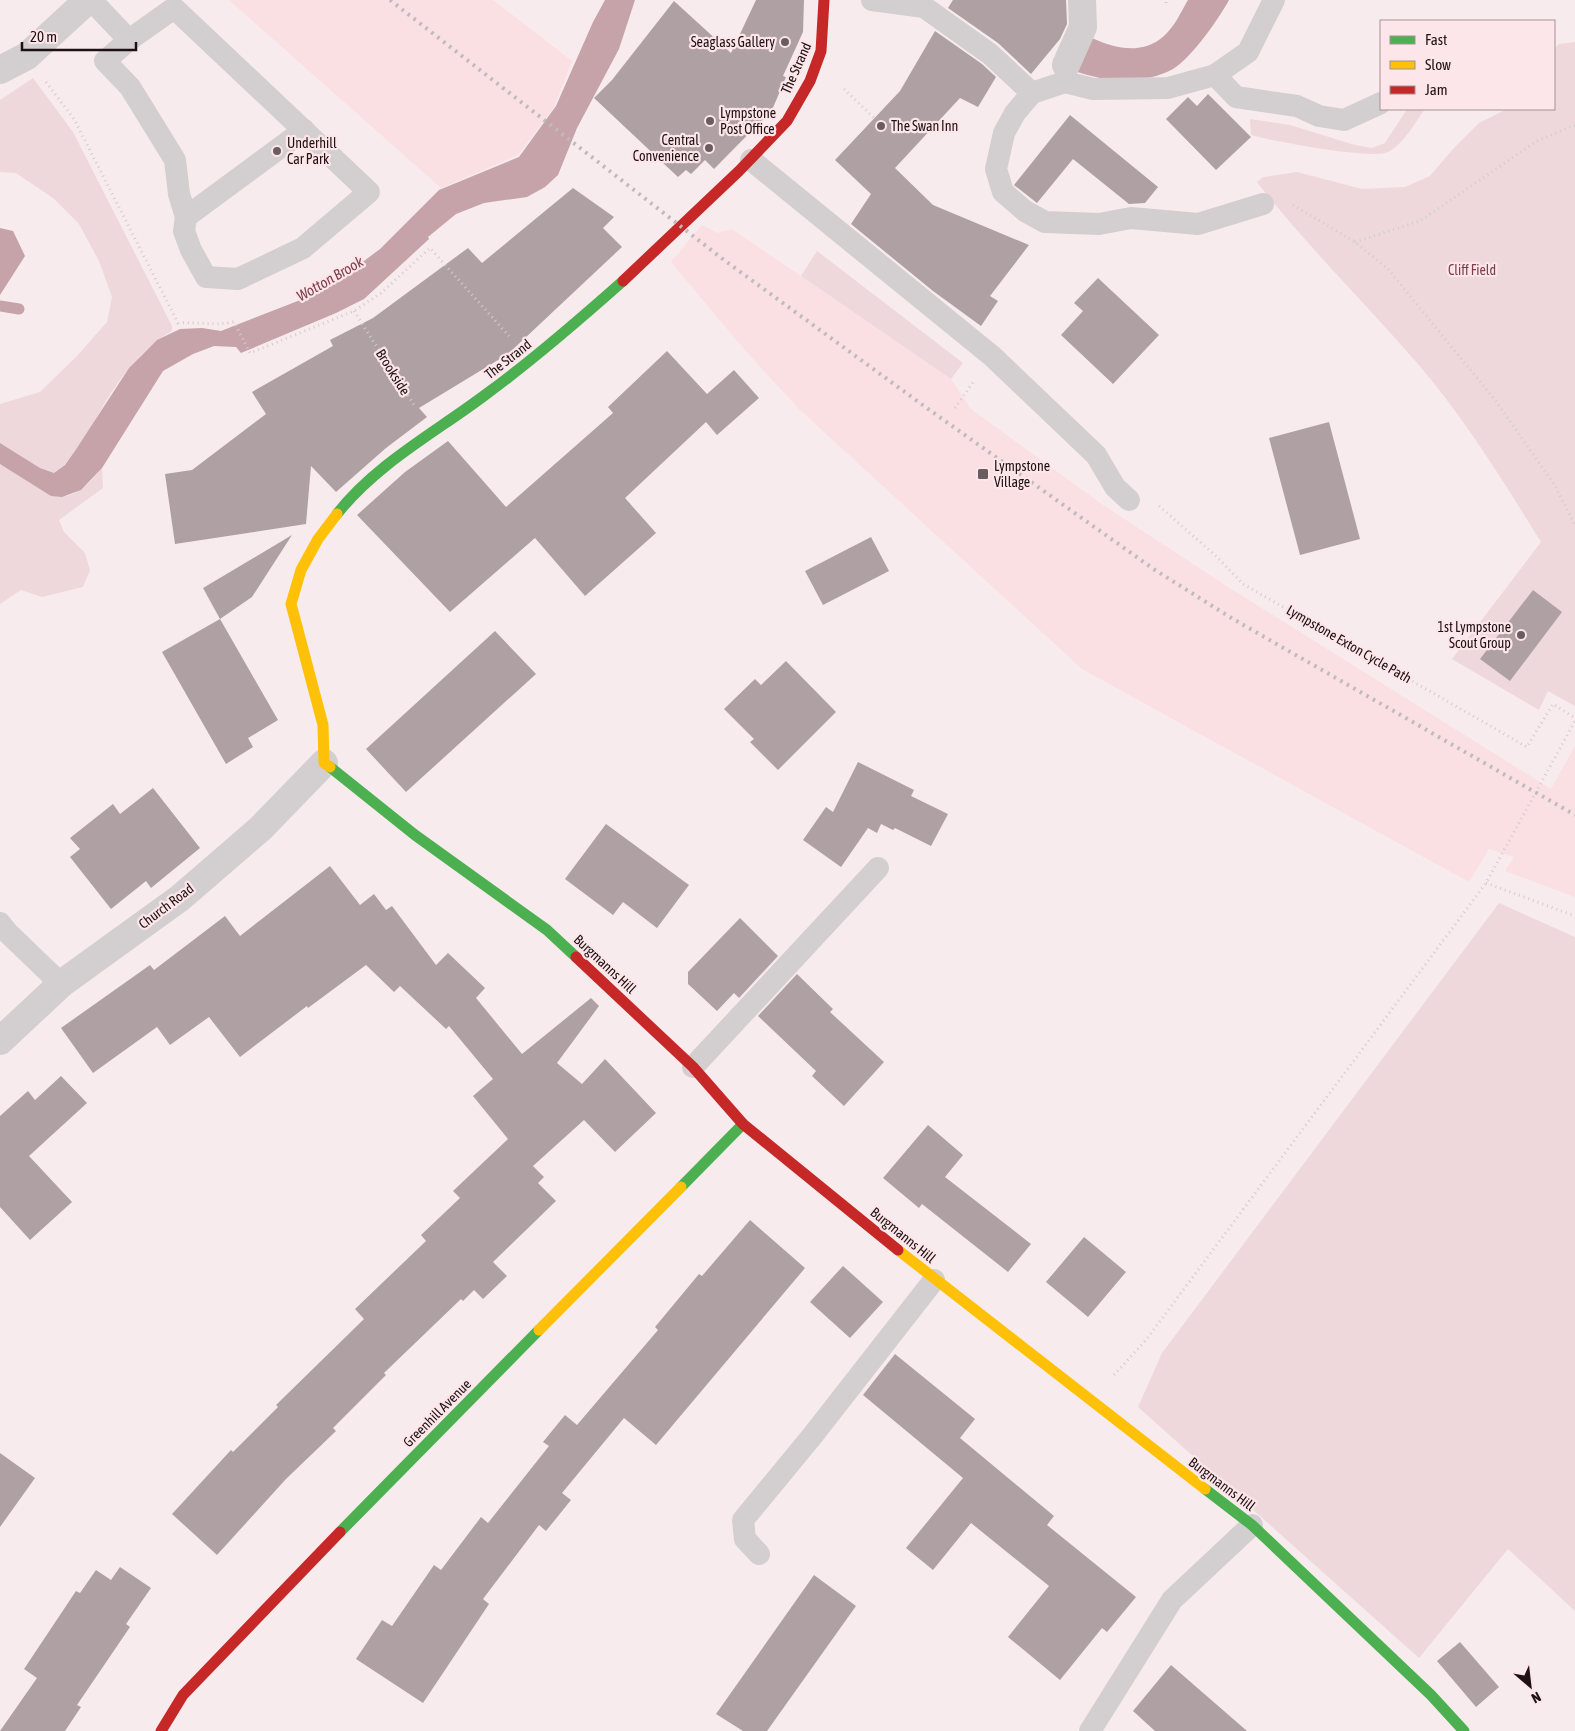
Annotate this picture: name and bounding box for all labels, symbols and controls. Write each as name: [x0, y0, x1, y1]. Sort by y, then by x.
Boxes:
scale bar: [22, 20, 136, 52]
legend: [1380, 20, 1555, 110]
text: 20 m: [30, 28, 57, 45]
text: Fast: [1425, 31, 1447, 48]
place label: Seaglass Gallery: [691, 34, 775, 50]
marker: Seaglass Gallery: [779, 36, 791, 48]
street label: The Strand: [778, 40, 814, 96]
text: Slow: [1425, 56, 1451, 73]
text: Jam: [1425, 81, 1448, 98]
place label: Lympstone Post Office: [720, 105, 776, 137]
marker: Lympstone Post Office: [704, 115, 716, 127]
place label: The Swan Inn: [891, 118, 958, 134]
marker: The Swan Inn: [875, 120, 887, 132]
place label: Central Convenience: [633, 132, 699, 164]
place label: Underhill Car Park: [287, 135, 337, 167]
marker: Central Convenience: [703, 142, 715, 154]
marker: Underhill Car Park: [271, 145, 283, 157]
water label: Wotton Brook: [293, 252, 366, 304]
park label: Cliff Field: [1448, 262, 1496, 278]
street label: The Strand: [482, 336, 534, 382]
street label: Brookside: [373, 346, 413, 398]
place label: Lympstone Village: [994, 458, 1050, 490]
marker: Lympstone Village: [976, 467, 990, 481]
street label: Lympstone Exton Cycle Path: [1284, 602, 1414, 686]
place label: 1st Lympstone Scout Group: [1437, 619, 1511, 651]
marker: 1st Lympstone Scout Group: [1515, 629, 1527, 641]
street label: Church Road: [135, 880, 197, 932]
street label: Burgmanns Hill: [571, 931, 640, 997]
street label: Burgmanns Hill: [867, 1204, 939, 1266]
street label: Greenhill Avenue: [400, 1376, 474, 1450]
street label: Burgmanns Hill: [1186, 1454, 1259, 1514]
north arrow: [1505, 1661, 1555, 1711]
text: N: [1529, 1688, 1544, 1706]

